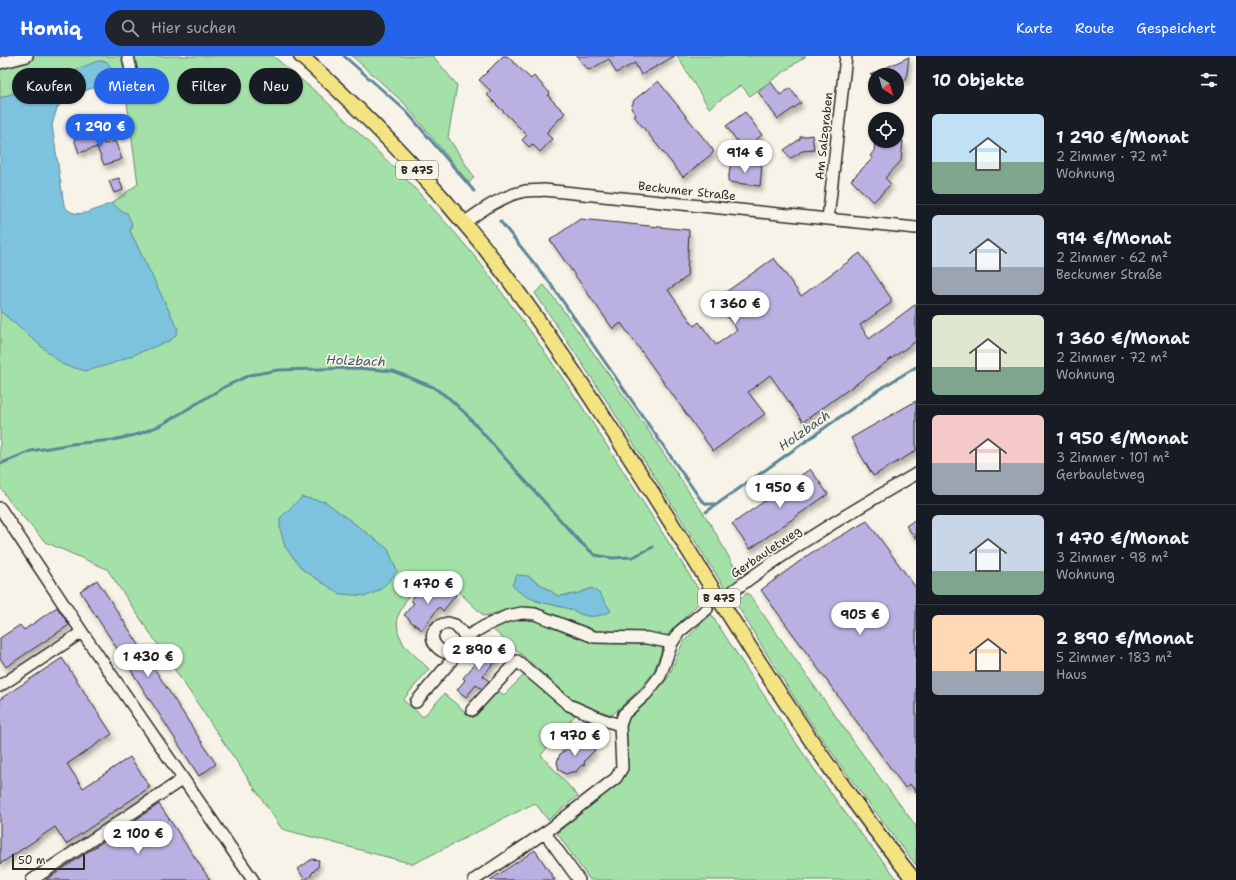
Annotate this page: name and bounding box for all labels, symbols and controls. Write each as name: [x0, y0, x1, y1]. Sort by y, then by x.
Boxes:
search box: [105, 10, 385, 46]
text: Homiq: [20, 16, 81, 41]
icon: search: [119, 17, 141, 39]
text: Hier suchen: [151, 18, 236, 38]
text: Karte: [1016, 19, 1053, 37]
text: Route: [1075, 19, 1114, 37]
text: Gespeichert: [1136, 19, 1216, 37]
chip: Kaufen: [12, 68, 86, 104]
chip: Mieten: [94, 68, 169, 104]
chip: Filter: [177, 68, 241, 104]
chip: Neu: [249, 68, 303, 104]
north arrow: [868, 68, 904, 104]
map controls: [868, 68, 904, 148]
text: 10 Objekte: [932, 69, 1024, 91]
icon: filters: [1198, 69, 1220, 91]
street label: Am Salzgraben: [811, 91, 837, 181]
button: locate: [868, 112, 904, 148]
pin: 1 290 €: [63, 114, 137, 148]
text: 1 290 €: [75, 118, 125, 135]
text: 1 290 €/Monat: [1056, 126, 1189, 148]
icon: home: [964, 130, 1012, 178]
pin: 914 €: [717, 140, 773, 174]
text: 914 €: [726, 144, 764, 161]
text: 2 Zimmer · 72 m²: [1056, 148, 1168, 165]
road number: B 475: [396, 161, 438, 179]
text: Wohnung: [1056, 165, 1115, 182]
street label: Beckumer Straße: [637, 178, 737, 204]
text: 914 €/Monat: [1056, 227, 1171, 249]
icon: home: [964, 231, 1012, 279]
text: 2 Zimmer · 62 m²: [1056, 249, 1168, 266]
text: Beckumer Straße: [1056, 266, 1162, 283]
pin: 1 360 €: [698, 291, 772, 325]
text: 1 360 €: [709, 295, 761, 312]
text: 1 360 €/Monat: [1056, 327, 1190, 349]
icon: home: [964, 331, 1012, 379]
text: 2 Zimmer · 72 m²: [1056, 349, 1168, 366]
water label: Holzbach: [326, 351, 386, 370]
text: Wohnung: [1056, 366, 1115, 383]
water label: Holzbach: [775, 406, 834, 454]
text: 1 950 €/Monat: [1056, 427, 1189, 449]
icon: home: [964, 431, 1012, 479]
text: 3 Zimmer · 101 m²: [1056, 449, 1170, 466]
text: Gerbauletweg: [1056, 466, 1145, 483]
pin: 1 950 €: [743, 475, 817, 509]
text: 1 950 €: [755, 479, 805, 496]
street label: Gerbauletweg: [728, 522, 804, 582]
text: 1 470 €/Monat: [1056, 527, 1189, 549]
icon: home: [964, 531, 1012, 579]
text: 3 Zimmer · 98 m²: [1056, 549, 1169, 566]
text: Wohnung: [1056, 566, 1115, 583]
pin: 1 470 €: [391, 571, 465, 605]
text: 1 470 €: [403, 575, 453, 592]
road number: B 475: [698, 589, 740, 607]
pin: 905 €: [832, 602, 888, 636]
text: 905 €: [840, 606, 880, 623]
text: 2 890 €/Monat: [1056, 627, 1194, 649]
icon: home: [964, 631, 1012, 679]
pin: 2 890 €: [442, 637, 516, 671]
text: 2 890 €: [452, 641, 506, 658]
pin: 1 430 €: [111, 644, 185, 678]
text: 1 430 €: [123, 648, 173, 665]
text: 5 Zimmer · 183 m²: [1056, 649, 1172, 666]
text: Haus: [1056, 666, 1087, 683]
pin: 1 970 €: [538, 723, 612, 757]
text: 1 970 €: [550, 727, 600, 744]
pin: 2 100 €: [101, 821, 175, 855]
text: 2 100 €: [113, 825, 163, 842]
scale bar: [12, 852, 85, 871]
text: 50 m: [18, 853, 46, 868]

